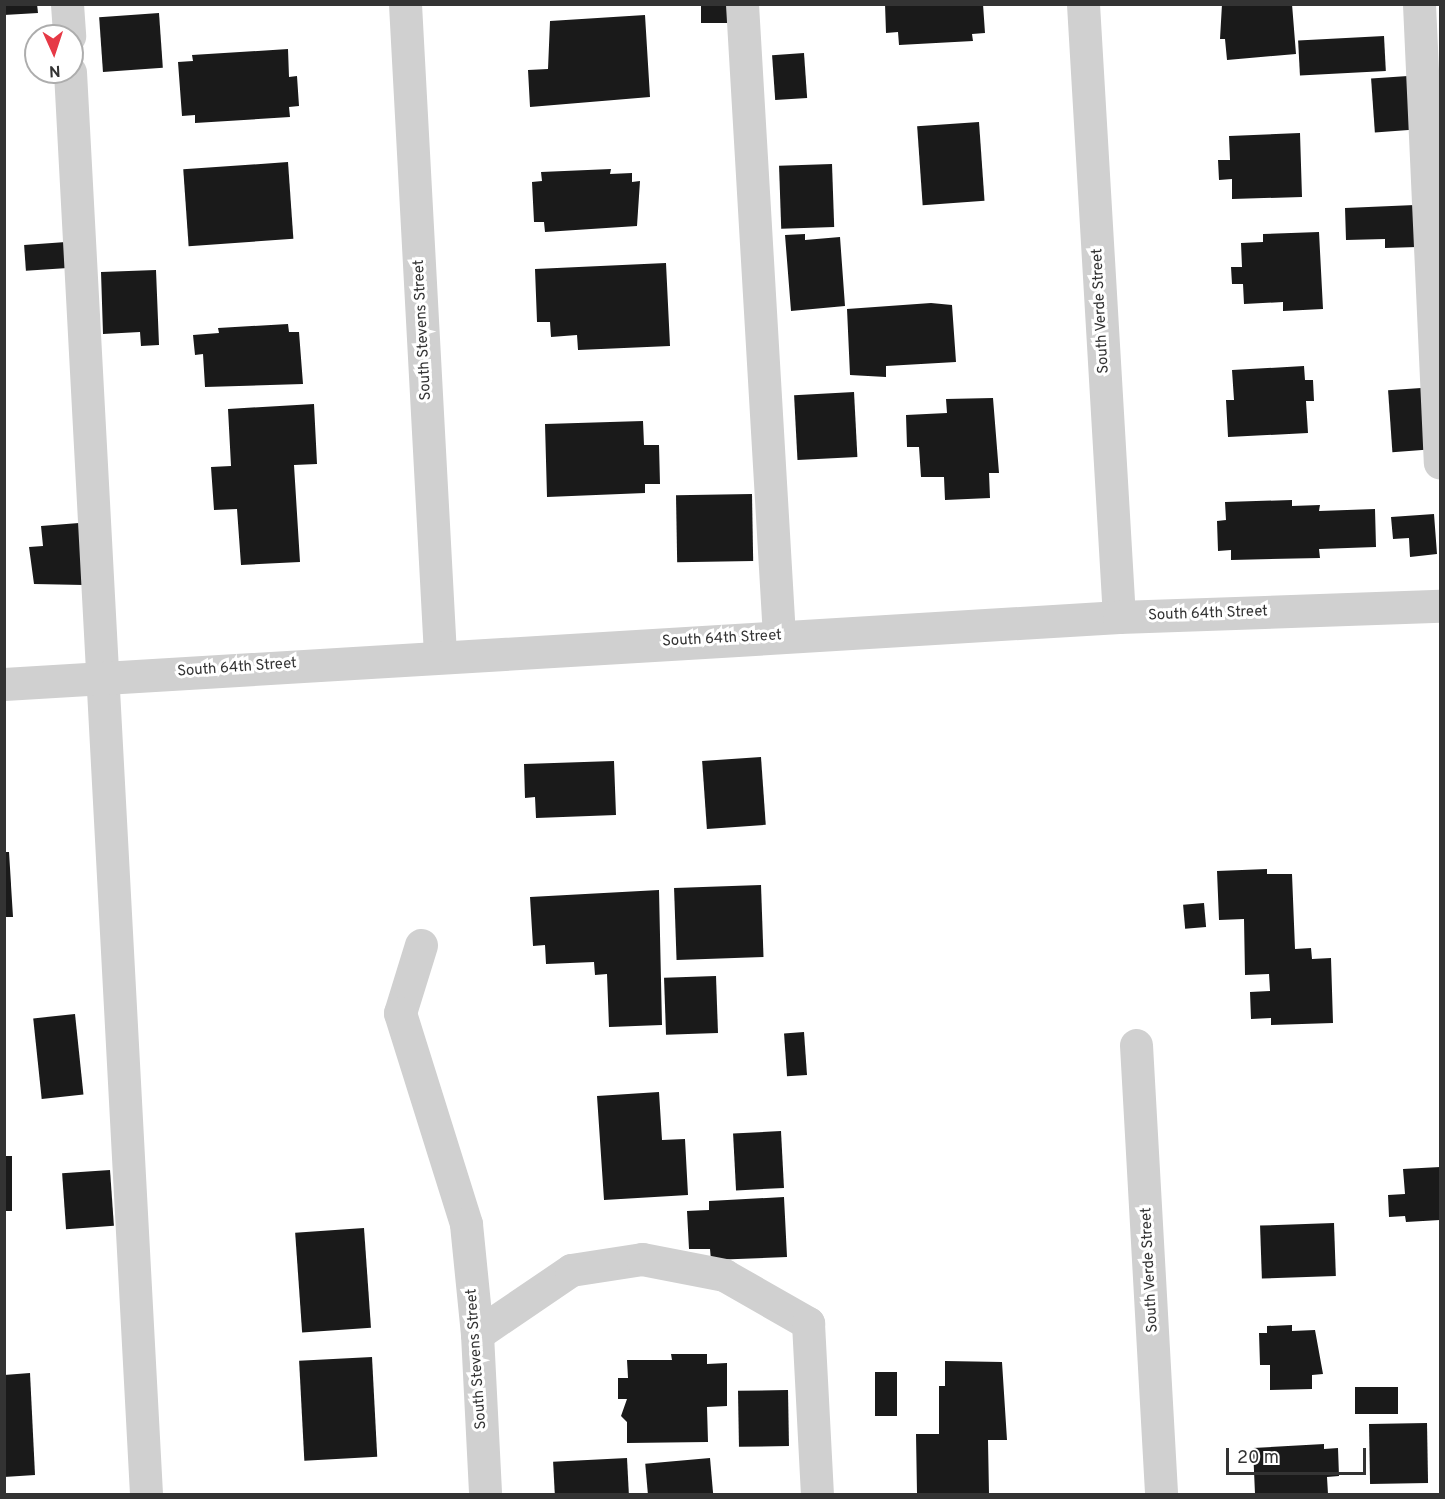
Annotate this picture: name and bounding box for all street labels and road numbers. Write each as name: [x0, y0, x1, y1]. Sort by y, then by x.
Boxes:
street label: South Verde Street: [1089, 248, 1113, 374]
street label: South Stevens Street: [410, 259, 436, 401]
street label: South 64th Street: [1148, 603, 1268, 625]
street label: South 64th Street: [662, 627, 782, 651]
street label: South 64th Street: [177, 655, 297, 681]
street label: South Verde Street: [1138, 1207, 1162, 1333]
street label: South Stevens Street: [463, 1288, 491, 1430]

